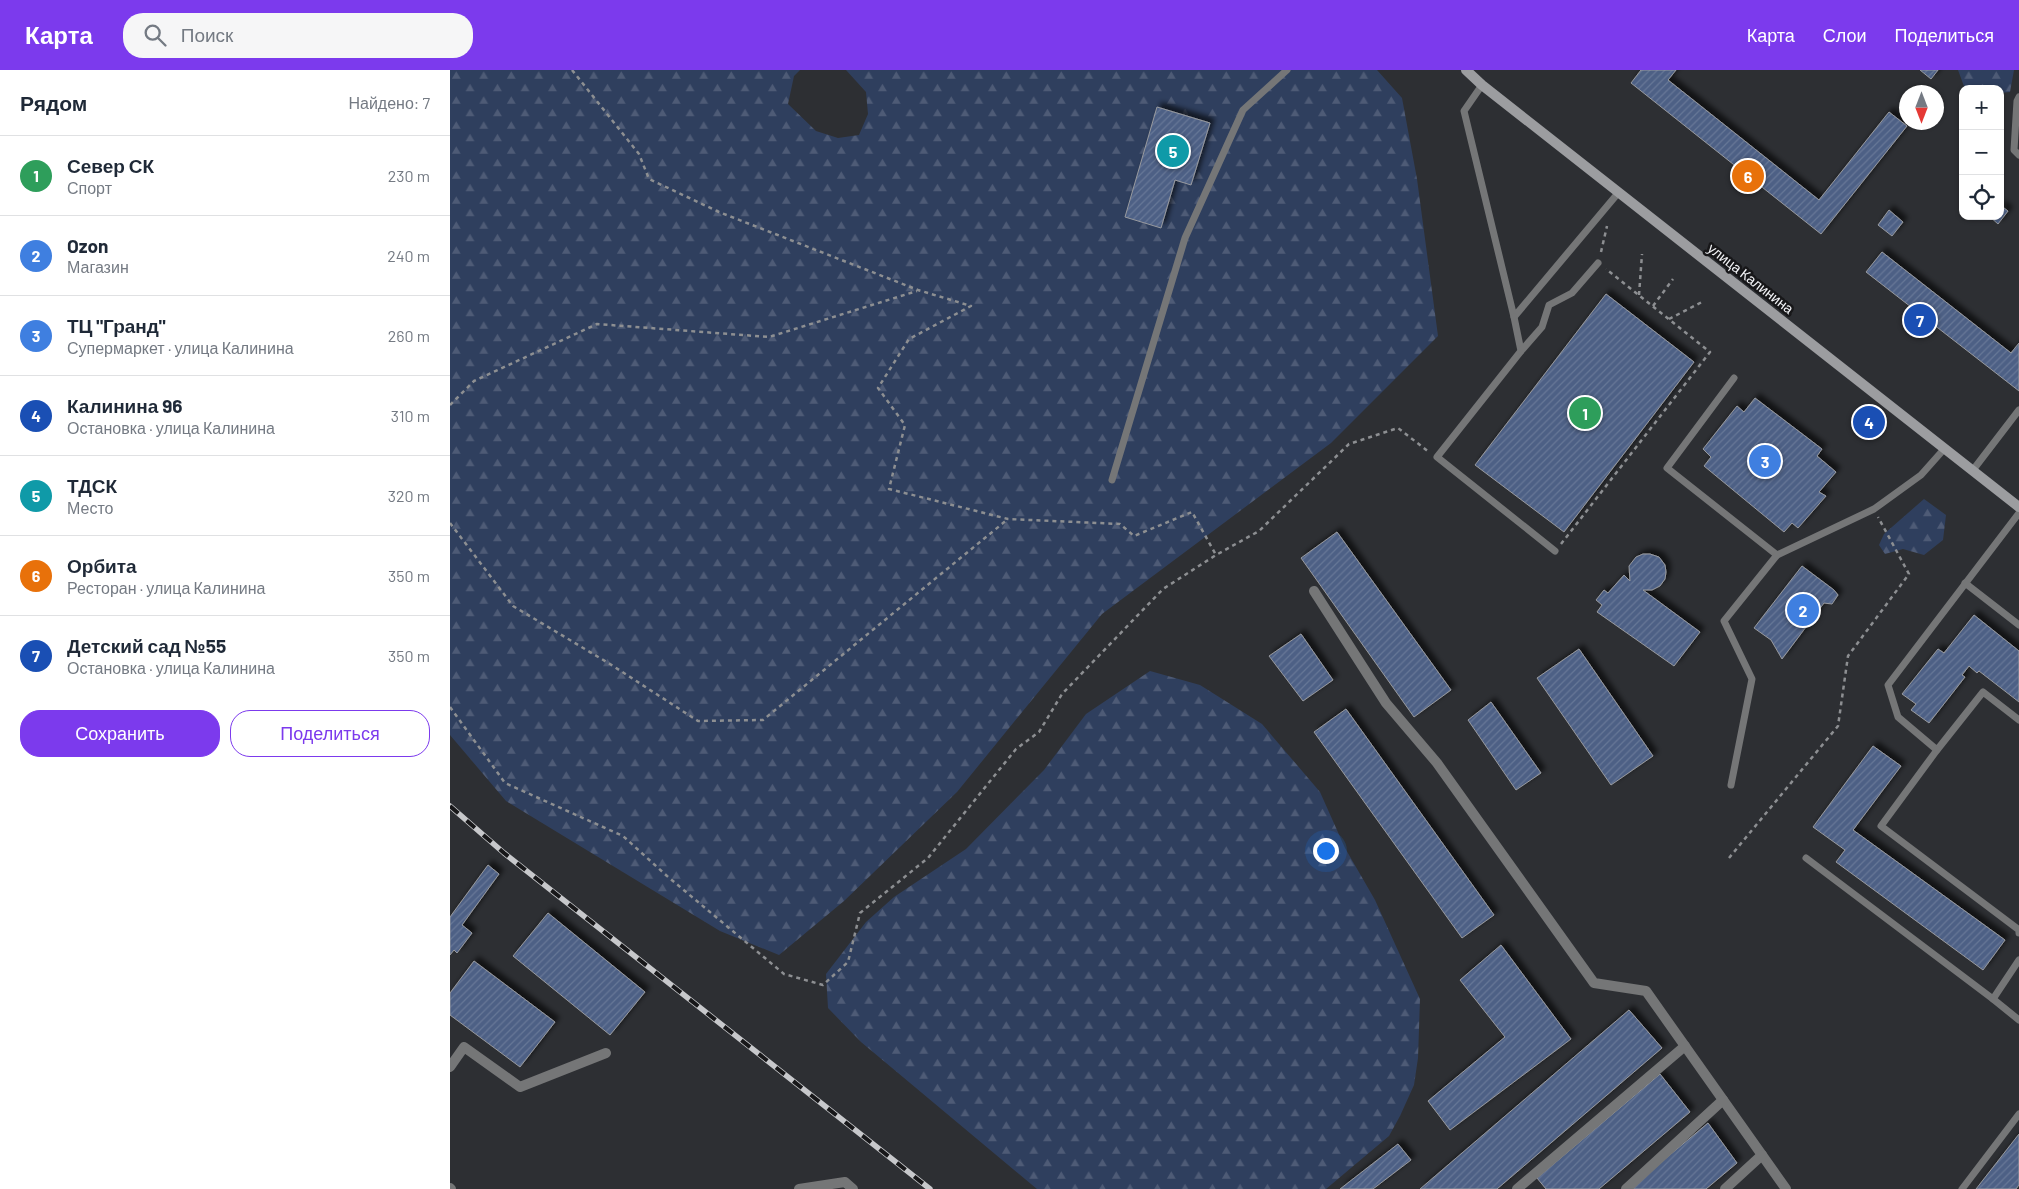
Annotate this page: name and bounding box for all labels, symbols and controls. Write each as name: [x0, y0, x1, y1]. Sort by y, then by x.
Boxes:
search box: [123, 13, 473, 58]
text: Карта: [25, 20, 93, 49]
icon: search: [141, 21, 169, 49]
text: Поиск: [181, 23, 233, 46]
text: Карта: [1747, 24, 1795, 46]
text: Слои: [1823, 24, 1867, 46]
text: Поделиться: [1895, 24, 1994, 46]
north arrow: [1899, 85, 1944, 130]
map controls: [1959, 85, 2004, 220]
button: +: [1959, 85, 2004, 130]
text: Рядом: [20, 90, 87, 115]
text: Найдено: 7: [348, 93, 430, 112]
button: −: [1959, 130, 2004, 175]
pin: 5: [1157, 132, 1189, 170]
text: Север СК: [67, 154, 154, 177]
pin: 6: [1732, 157, 1764, 195]
text: 1: [33, 166, 39, 185]
text: 230 m: [388, 166, 430, 185]
button: locate: [1959, 175, 2004, 220]
text: Спорт: [67, 178, 112, 197]
text: Ozon: [67, 234, 109, 257]
street label: улица Калинина: [1705, 239, 1797, 317]
text: 2: [32, 246, 40, 265]
text: 240 m: [387, 246, 430, 265]
text: Магазин: [67, 257, 129, 276]
pin: 7: [1904, 301, 1936, 339]
text: ТЦ "Гранд": [67, 314, 166, 337]
text: 3: [32, 326, 40, 345]
text: 260 m: [388, 326, 430, 345]
text: Супермаркет · улица Калинина: [67, 338, 294, 357]
text: Калинина 96: [67, 394, 182, 417]
pin: 1: [1569, 394, 1601, 432]
pin: 4: [1853, 403, 1885, 441]
text: 4: [31, 406, 41, 425]
text: 310 m: [391, 406, 430, 425]
text: Остановка · улица Калинина: [67, 418, 275, 437]
pin: 3: [1749, 442, 1781, 480]
text: ТДСК: [67, 474, 117, 497]
text: 5: [32, 486, 40, 505]
text: 320 m: [388, 486, 430, 505]
text: Место: [67, 498, 113, 517]
text: Орбита: [67, 554, 137, 577]
text: 6: [32, 566, 40, 585]
text: 350 m: [388, 566, 430, 585]
text: Ресторан · улица Калинина: [67, 578, 266, 597]
pin: 2: [1787, 591, 1819, 629]
text: Детский сад №55: [67, 634, 226, 657]
text: 7: [32, 646, 40, 665]
text: 350 m: [388, 646, 430, 665]
text: Остановка · улица Калинина: [67, 658, 275, 677]
button: Сохранить: [20, 710, 220, 757]
button: Поделиться: [230, 710, 430, 757]
your location: [1313, 838, 1339, 864]

